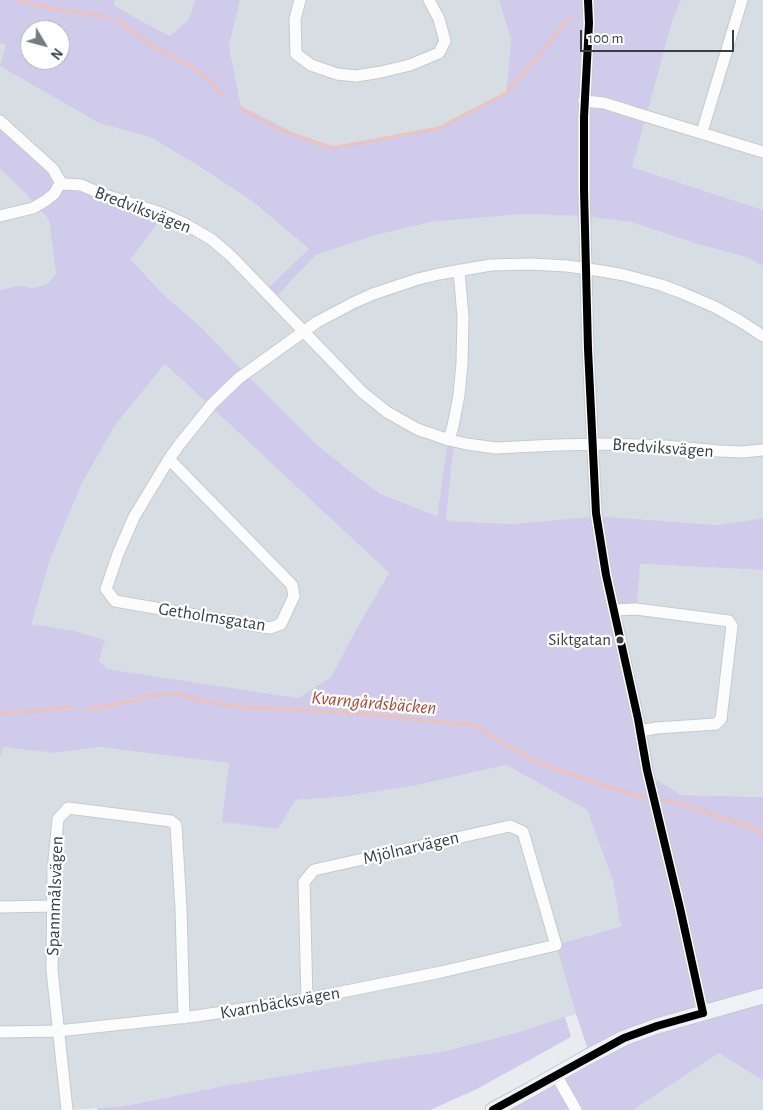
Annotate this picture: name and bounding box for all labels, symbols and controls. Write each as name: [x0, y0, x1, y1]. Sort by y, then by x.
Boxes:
north arrow: [20, 20, 70, 70]
scale bar: [583, 20, 737, 52]
text: 100 m: [588, 31, 623, 46]
text: N: [48, 45, 65, 62]
street label: Bredviksvägen: [92, 182, 194, 238]
street label: Bredviksvägen: [612, 434, 714, 462]
street label: Getholmsgatan: [157, 598, 267, 636]
place label: Siktgatan: [548, 630, 611, 650]
marker: Siktgatan: [615, 635, 625, 645]
water label: Kvarngårdsbäcken: [311, 686, 437, 720]
street label: Mjölnarvägen: [361, 826, 461, 870]
street label: Spannmålsvägen: [42, 836, 68, 956]
street label: Kvarnbäcksvägen: [218, 982, 342, 1024]

